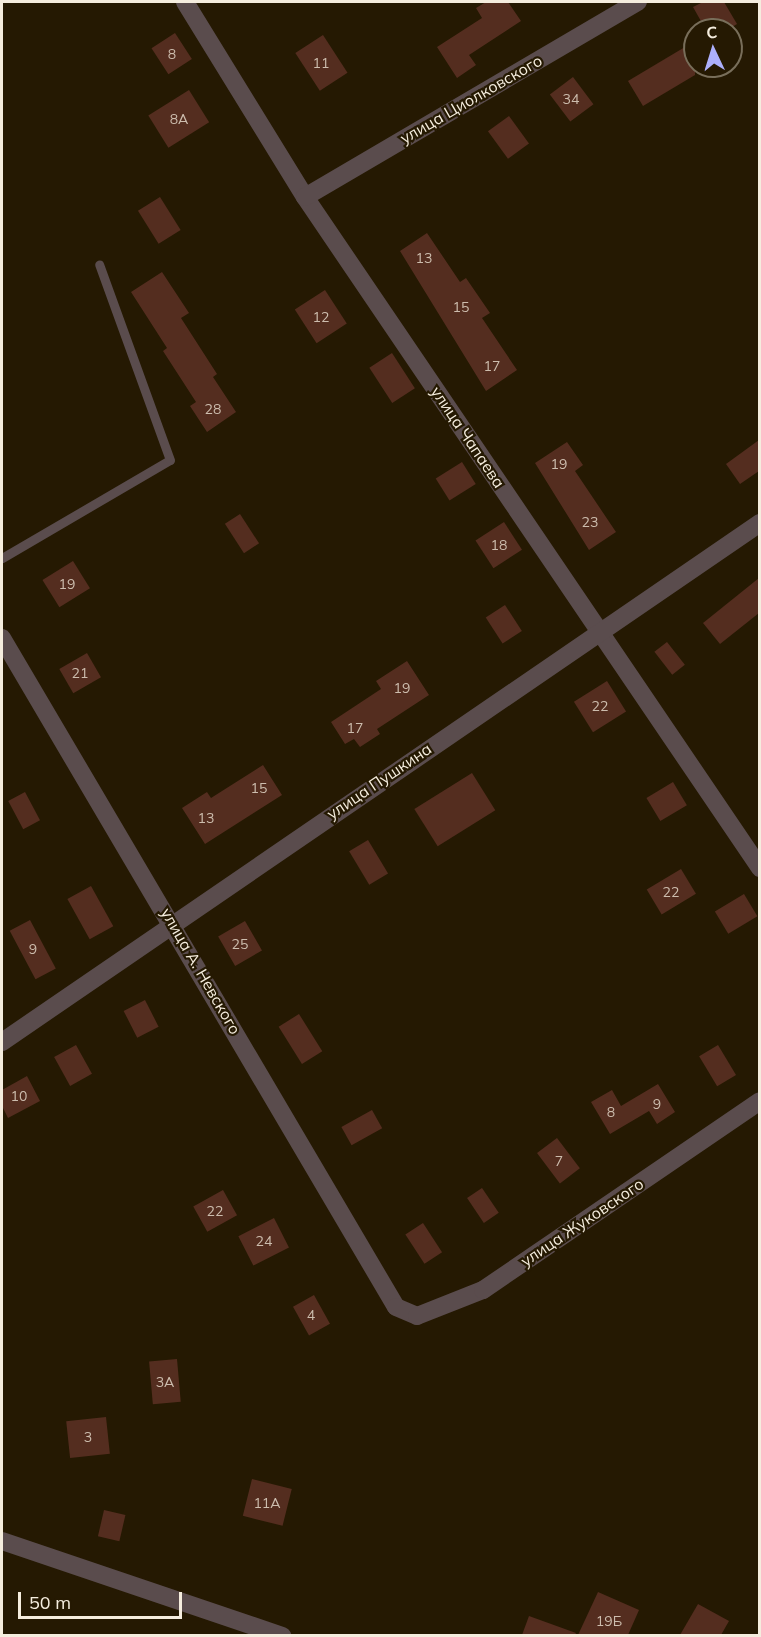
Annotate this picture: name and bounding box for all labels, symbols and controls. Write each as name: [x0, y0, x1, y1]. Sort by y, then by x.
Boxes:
north arrow: [683, 18, 743, 78]
text: С: [706, 22, 718, 42]
house number: 8: [168, 46, 176, 62]
street label: улица Циолковского: [397, 50, 545, 148]
house number: 11: [313, 55, 329, 71]
house number: 34: [563, 91, 579, 107]
house number: 8А: [170, 111, 188, 127]
house number: 13: [416, 250, 432, 266]
house number: 15: [453, 299, 469, 315]
house number: 12: [313, 309, 329, 325]
house number: 17: [484, 358, 500, 374]
street label: улица Чапаева: [427, 383, 509, 491]
house number: 28: [205, 401, 221, 417]
house number: 19: [551, 456, 567, 472]
house number: 23: [582, 514, 598, 530]
house number: 18: [491, 537, 507, 553]
house number: 19: [59, 576, 75, 592]
house number: 21: [72, 665, 88, 681]
house number: 19: [394, 680, 410, 696]
house number: 22: [592, 698, 608, 714]
house number: 17: [347, 720, 363, 736]
street label: улица Пушкина: [323, 739, 435, 823]
house number: 15: [251, 780, 267, 796]
house number: 13: [198, 810, 214, 826]
house number: 22: [663, 884, 679, 900]
street label: улица А. Невского: [157, 904, 245, 1038]
house number: 25: [232, 936, 248, 952]
house number: 9: [29, 941, 37, 957]
house number: 10: [11, 1088, 27, 1104]
house number: 9: [653, 1096, 661, 1112]
house number: 8: [607, 1104, 615, 1120]
house number: 7: [555, 1153, 563, 1169]
street label: улица Жуковского: [517, 1174, 647, 1270]
house number: 22: [207, 1203, 223, 1219]
house number: 24: [256, 1233, 272, 1249]
house number: 4: [307, 1307, 315, 1323]
house number: 3А: [156, 1374, 174, 1390]
house number: 3: [84, 1429, 92, 1445]
house number: 11А: [253, 1495, 281, 1511]
scale bar: [21, 1580, 184, 1618]
text: 50 m: [29, 1591, 71, 1614]
house number: 19Б: [596, 1613, 622, 1629]

